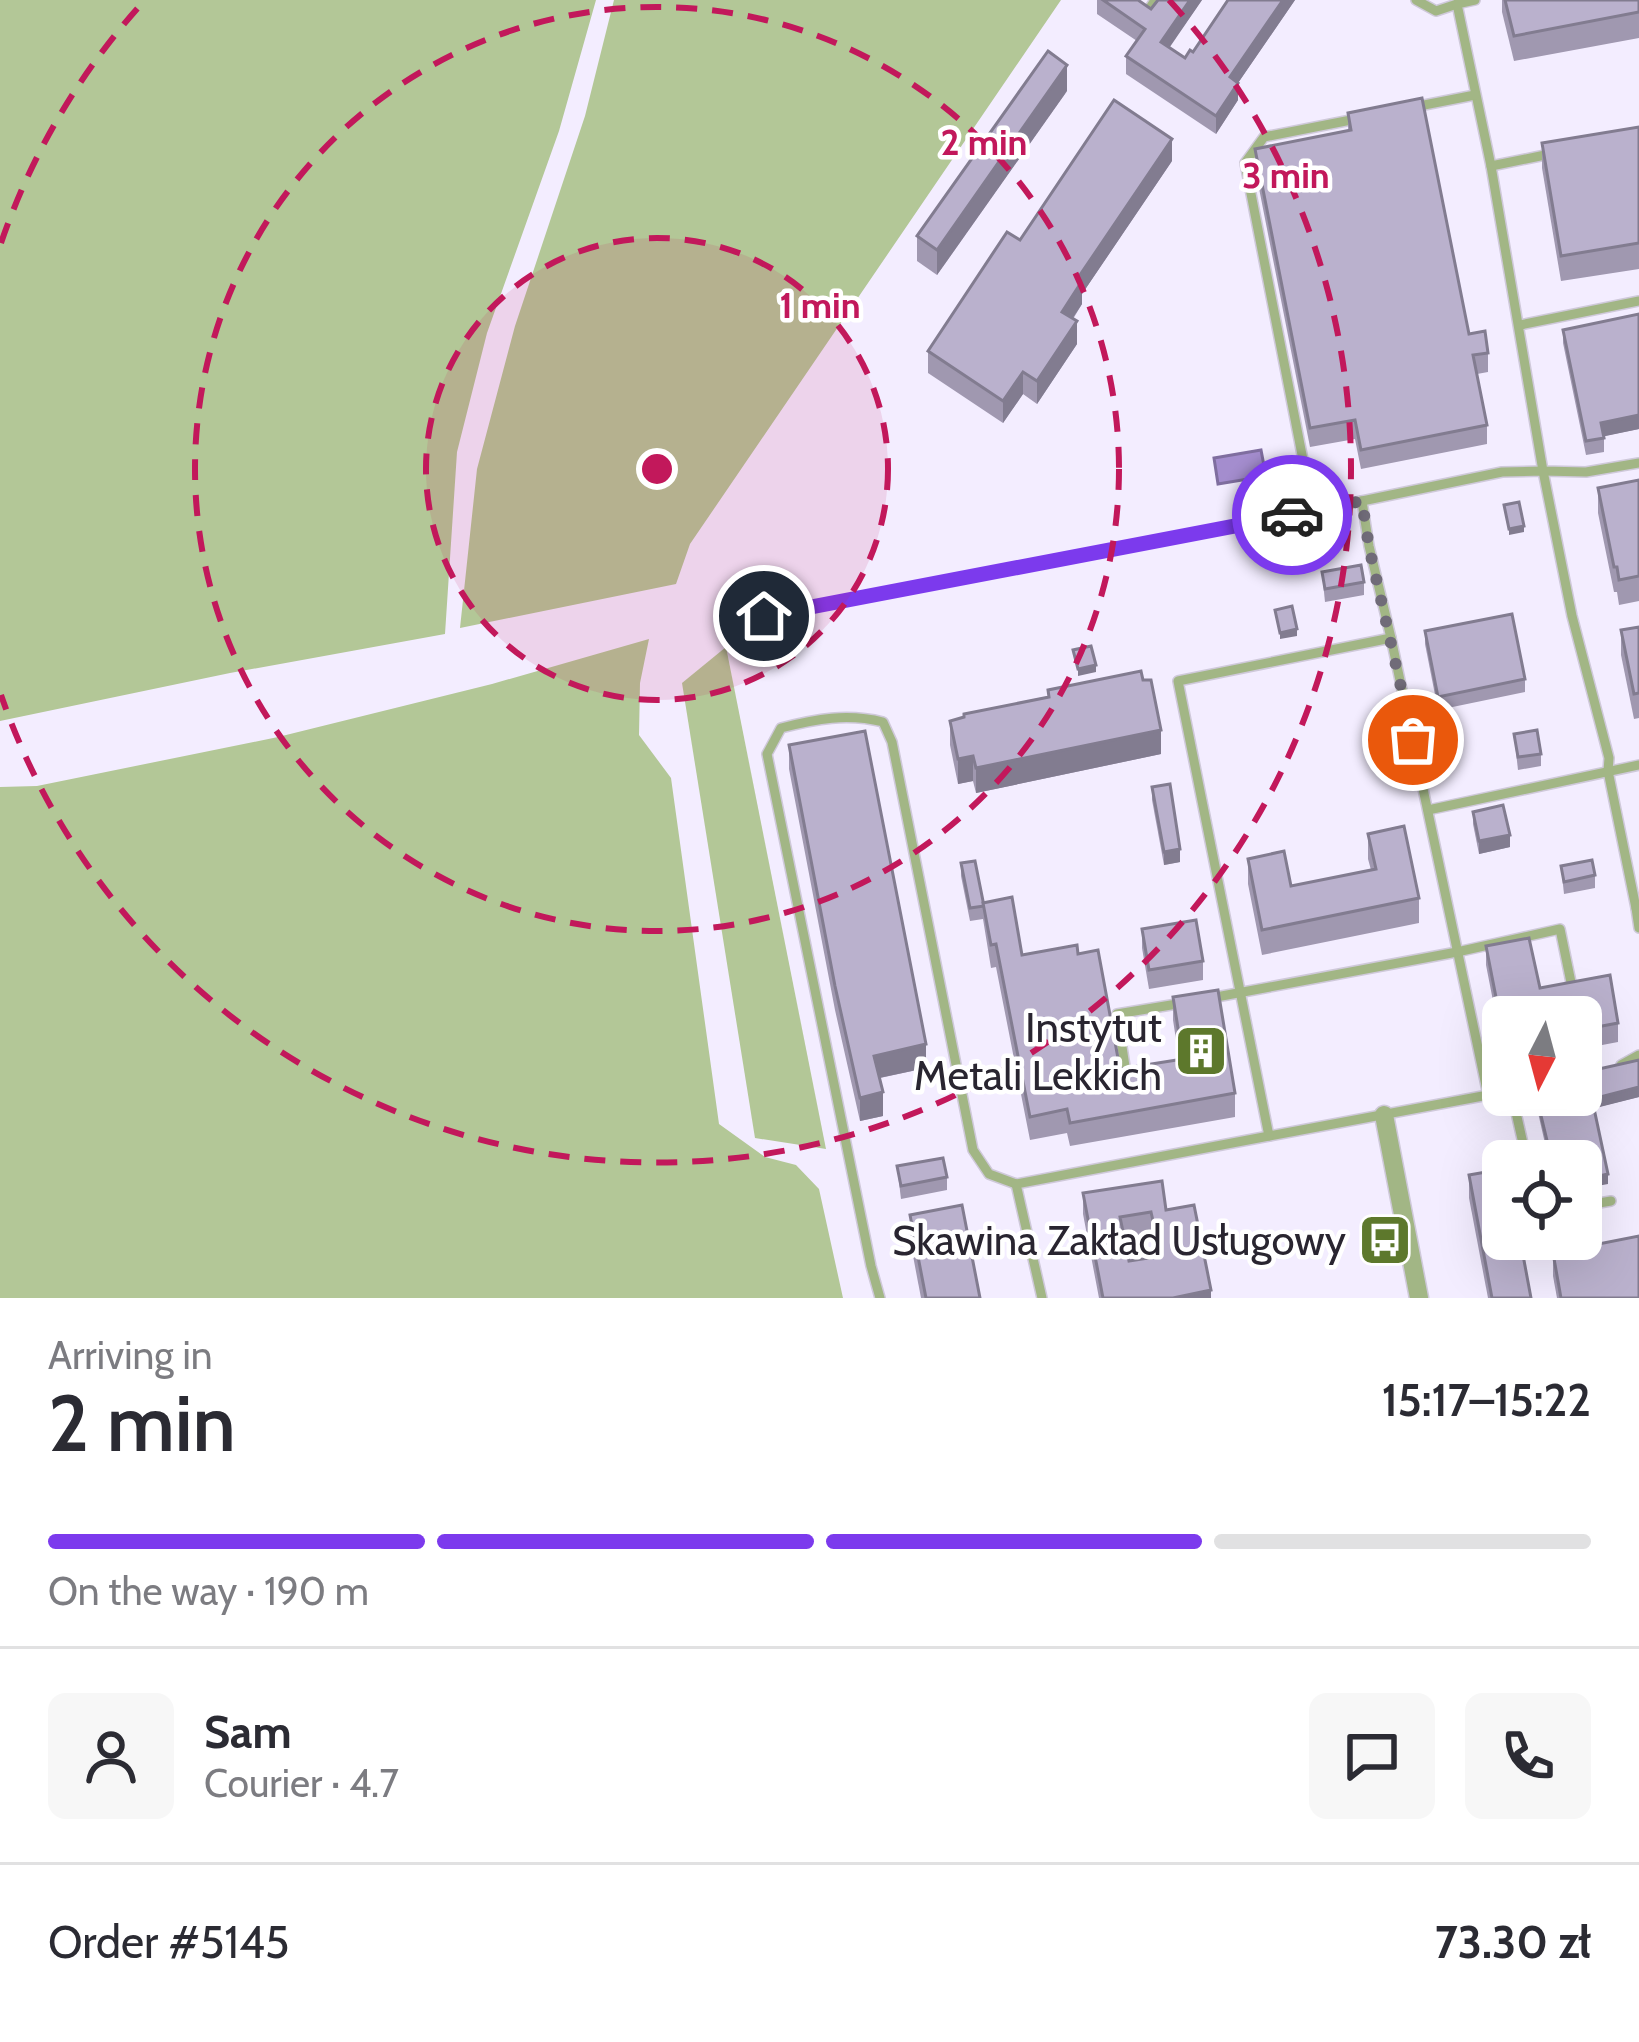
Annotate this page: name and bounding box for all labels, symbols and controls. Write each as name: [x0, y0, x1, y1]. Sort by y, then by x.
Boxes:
text: 2 min: [941, 120, 1027, 164]
text: 3 min: [1242, 153, 1330, 197]
text: 1 min: [779, 283, 861, 327]
centre of rings: [636, 448, 678, 490]
courier: [1232, 455, 1352, 575]
icon: car: [1259, 482, 1325, 548]
pin: [713, 565, 815, 667]
icon: home: [731, 583, 797, 649]
pin: [1362, 689, 1464, 791]
icon: bag: [1380, 707, 1446, 773]
north arrow: [1482, 996, 1602, 1116]
map controls: [1482, 996, 1602, 1260]
place label: Instytut Metali Lekkich: [914, 1001, 1162, 1101]
building icon: Instytut Metali Lekkich: [1173, 1023, 1229, 1079]
button: locate: [1482, 1140, 1602, 1260]
bus stop icon: Skawina Zakład Usługowy: [1357, 1212, 1413, 1268]
place label: Skawina Zakład Usługowy: [892, 1214, 1346, 1266]
text: Arriving in: [48, 1331, 212, 1379]
text: 15:17–15:22: [1382, 1373, 1591, 1427]
text: 2 min: [48, 1376, 236, 1471]
text: On the way · 190 m: [48, 1567, 369, 1615]
button: person: [48, 1693, 174, 1819]
button: chat: [1309, 1693, 1435, 1819]
button: phone: [1465, 1693, 1591, 1819]
text: Sam: [204, 1705, 292, 1759]
text: Courier · 4.7: [204, 1759, 399, 1807]
text: Order #5145: [48, 1915, 289, 1969]
text: 73.30 zł: [1435, 1915, 1591, 1969]

